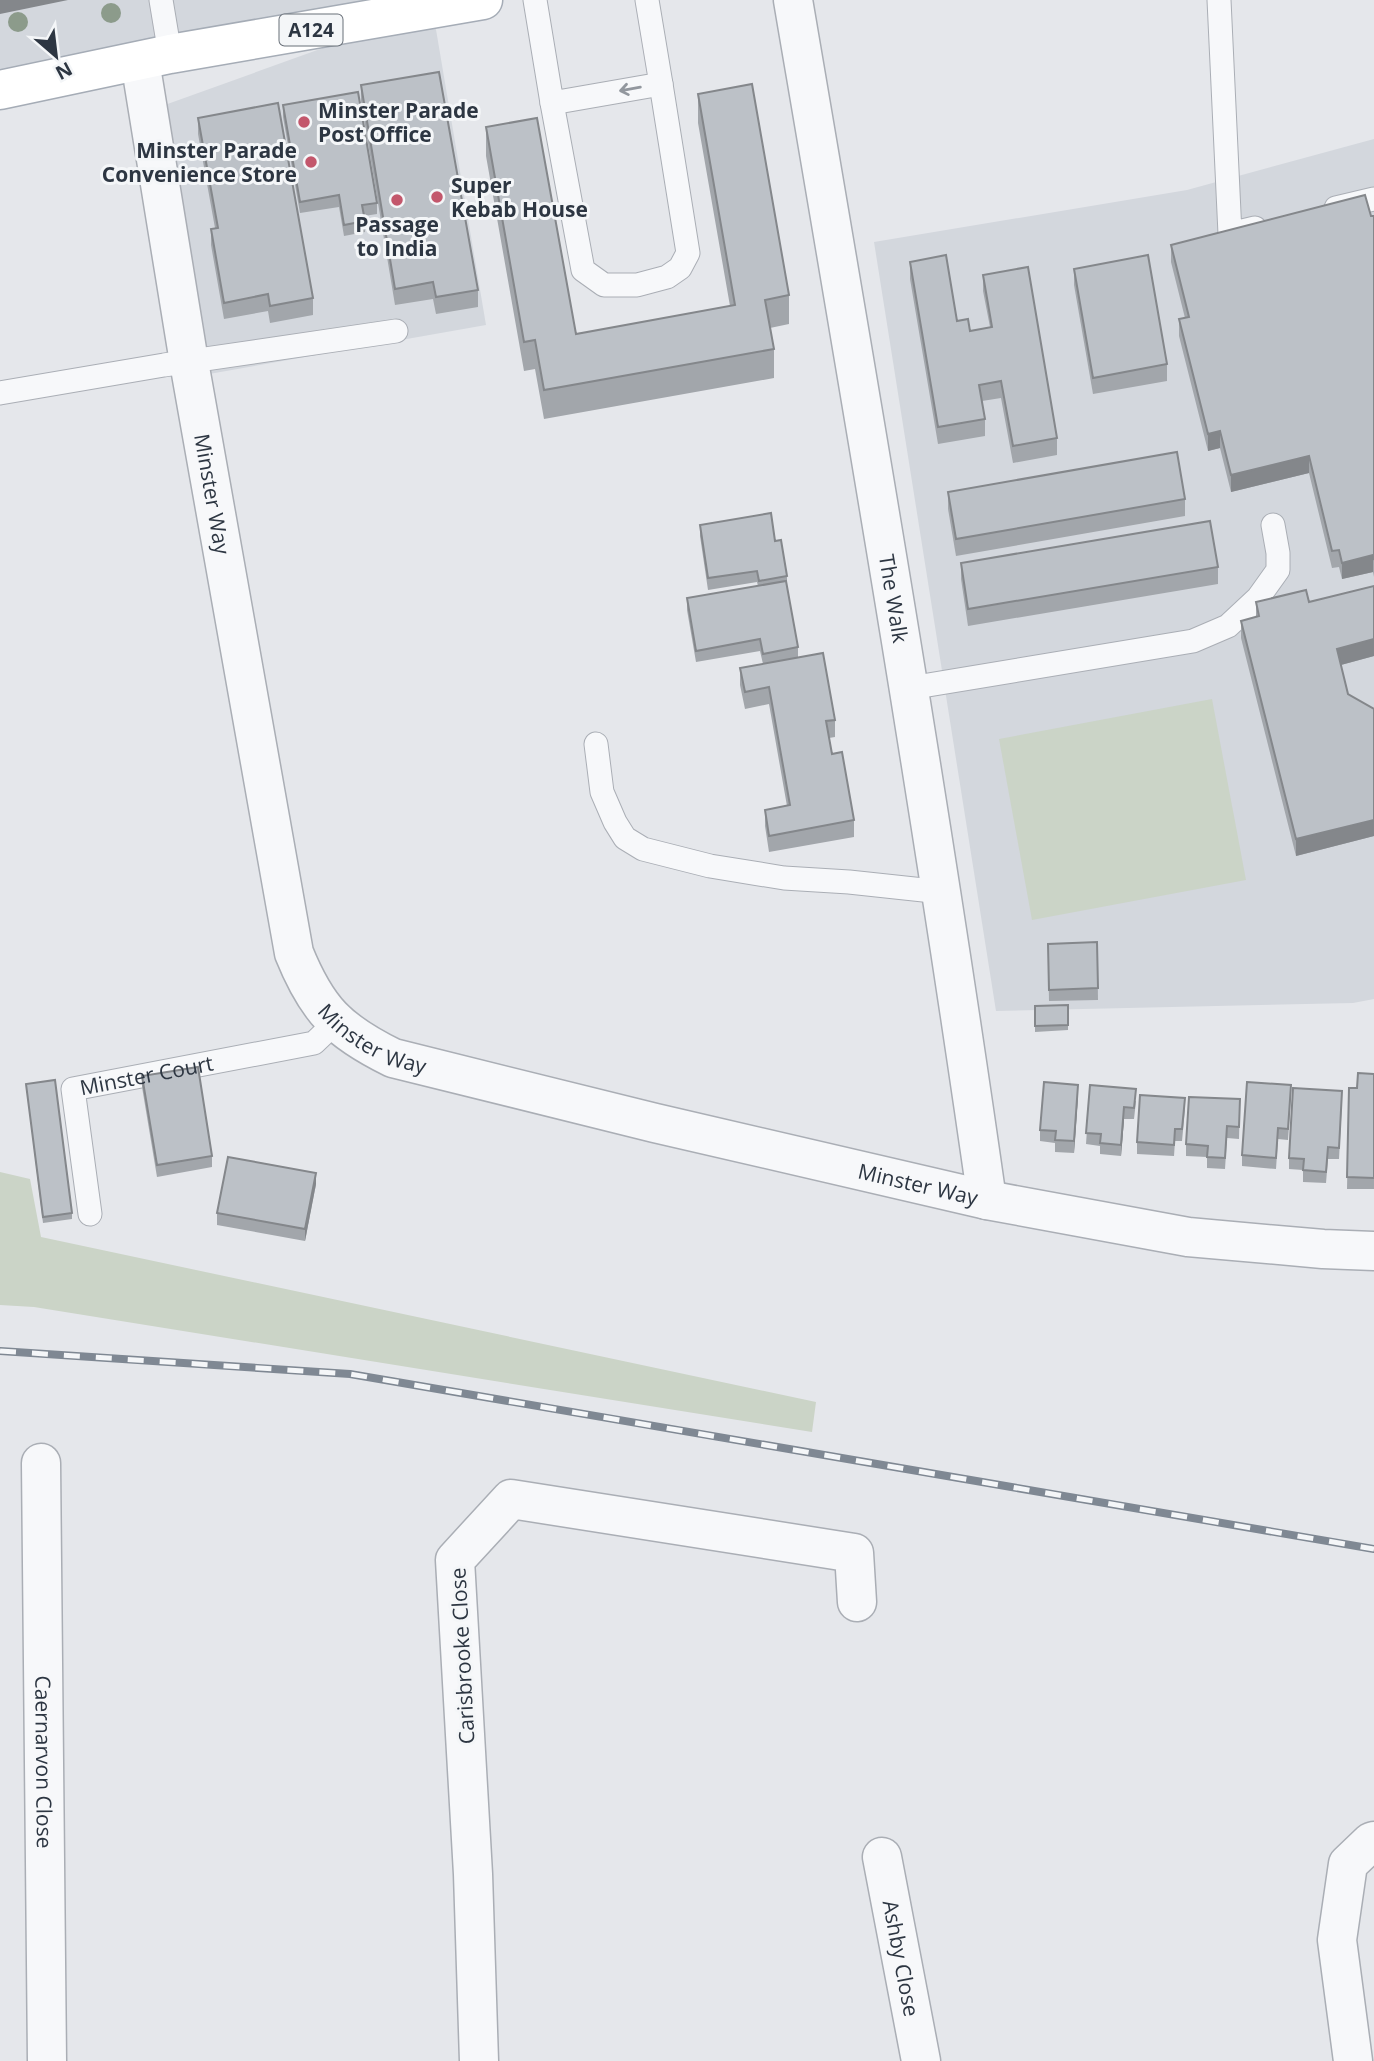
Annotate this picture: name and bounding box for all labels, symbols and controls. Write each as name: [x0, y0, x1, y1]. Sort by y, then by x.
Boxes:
road number: A124: [280, 14, 342, 46]
north arrow: [21, 21, 91, 91]
text: N: [51, 56, 77, 86]
one-way arrow: [619, 83, 642, 96]
place label: Minster Parade Post Office: [318, 96, 479, 148]
marker: Minster Parade Post Office: [296, 114, 312, 130]
place label: Minster Parade Convenience Store: [102, 136, 297, 188]
marker: Minster Parade Convenience Store: [303, 154, 319, 170]
place label: Super Kebab House: [451, 171, 588, 223]
marker: Super Kebab House: [429, 189, 445, 205]
marker: Passage to India: [389, 192, 405, 208]
place label: Passage to India: [355, 210, 439, 262]
street label: Minster Way: [188, 431, 237, 557]
street label: The Walk: [873, 552, 915, 645]
street label: Minster Way: [312, 997, 430, 1080]
street label: Minster Court: [77, 1049, 216, 1101]
street label: Minster Way: [855, 1157, 981, 1212]
street label: Carisbrooke Close: [443, 1567, 481, 1745]
street label: Caernarvon Close: [29, 1675, 59, 1849]
street label: Ashby Close: [877, 1898, 926, 2019]

